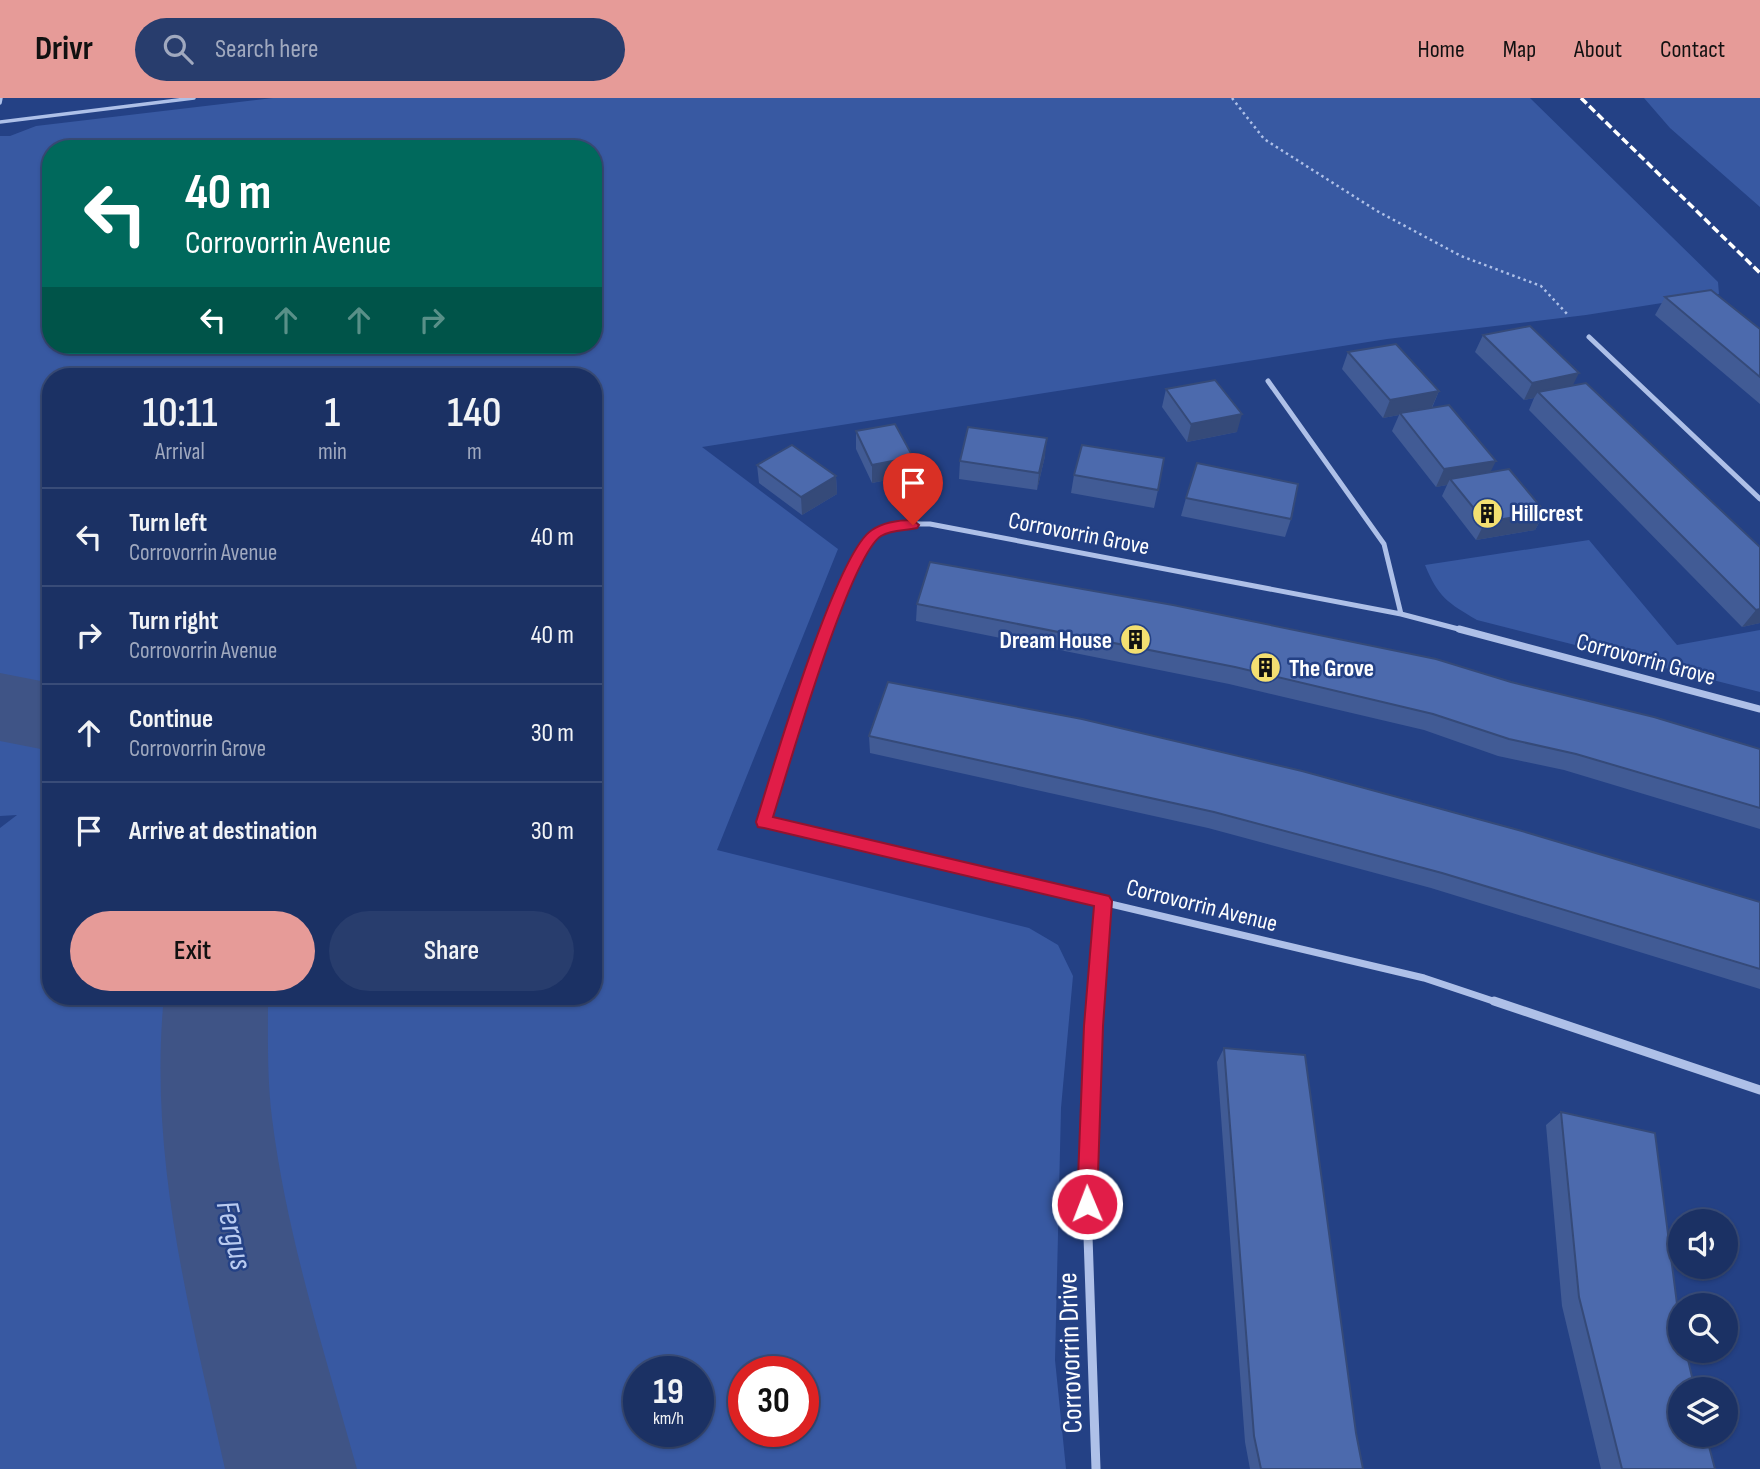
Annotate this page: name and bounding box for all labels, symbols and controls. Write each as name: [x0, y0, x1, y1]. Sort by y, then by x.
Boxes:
search box: [135, 18, 625, 81]
text: Drivr: [35, 29, 93, 69]
icon: search: [159, 30, 197, 68]
text: Search here: [215, 34, 318, 65]
text: Home: [1417, 35, 1465, 64]
text: Map: [1503, 35, 1536, 64]
text: About: [1574, 35, 1622, 64]
text: Contact: [1660, 35, 1725, 64]
text: 40 m: [185, 164, 271, 223]
icon: left: [70, 168, 161, 259]
text: Corrovorrin Avenue: [185, 224, 391, 263]
icon: left: [194, 301, 232, 339]
icon: ahead: [267, 301, 305, 339]
icon: ahead: [340, 301, 378, 339]
icon: right: [413, 301, 451, 339]
text: 10:11: [143, 388, 217, 439]
text: 1: [324, 388, 340, 439]
text: 140: [447, 388, 501, 439]
text: Arrival: [155, 438, 205, 466]
text: min: [318, 438, 347, 466]
text: m: [467, 438, 482, 466]
pin: [883, 453, 943, 525]
icon: arrive: [894, 464, 932, 502]
building icon: Hillcrest: [1471, 496, 1505, 530]
place label: Hillcrest: [1511, 499, 1583, 528]
street label: Corrovorrin Grove: [1006, 506, 1152, 561]
text: Turn left: [129, 508, 207, 539]
icon: left: [70, 518, 108, 556]
text: 40 m: [531, 522, 574, 553]
text: Corrovorrin Avenue: [129, 539, 277, 567]
text: Turn right: [129, 606, 218, 637]
icon: right: [70, 616, 108, 654]
text: 40 m: [531, 620, 574, 651]
building icon: Dream House: [1118, 623, 1152, 657]
place label: Dream House: [999, 626, 1112, 655]
street label: Corrovorrin Grove: [1573, 627, 1719, 692]
text: Corrovorrin Avenue: [129, 637, 277, 665]
building icon: The Grove: [1249, 651, 1283, 685]
place label: The Grove: [1289, 654, 1374, 683]
text: Continue: [129, 704, 213, 735]
icon: ahead: [70, 714, 108, 752]
text: 30 m: [531, 718, 574, 749]
text: Corrovorrin Grove: [129, 735, 266, 763]
icon: arrive: [70, 812, 108, 850]
text: Arrive at destination: [129, 816, 317, 847]
text: 30 m: [531, 816, 574, 847]
street label: Corrovorrin Avenue: [1123, 873, 1280, 938]
button: Exit: [70, 911, 315, 991]
button: Share: [329, 911, 574, 991]
position arrow: [1050, 1167, 1124, 1241]
water label: Fergus: [207, 1197, 261, 1274]
map controls: [1668, 1209, 1738, 1447]
button: sound: [1668, 1209, 1738, 1279]
street label: Corrovorrin Drive: [1051, 1272, 1090, 1434]
button: search: [1668, 1293, 1738, 1363]
speed limit sign: 30: [728, 1356, 819, 1447]
text: 19: [653, 1371, 684, 1414]
button: layers: [1668, 1377, 1738, 1447]
text: km/h: [653, 1408, 684, 1429]

